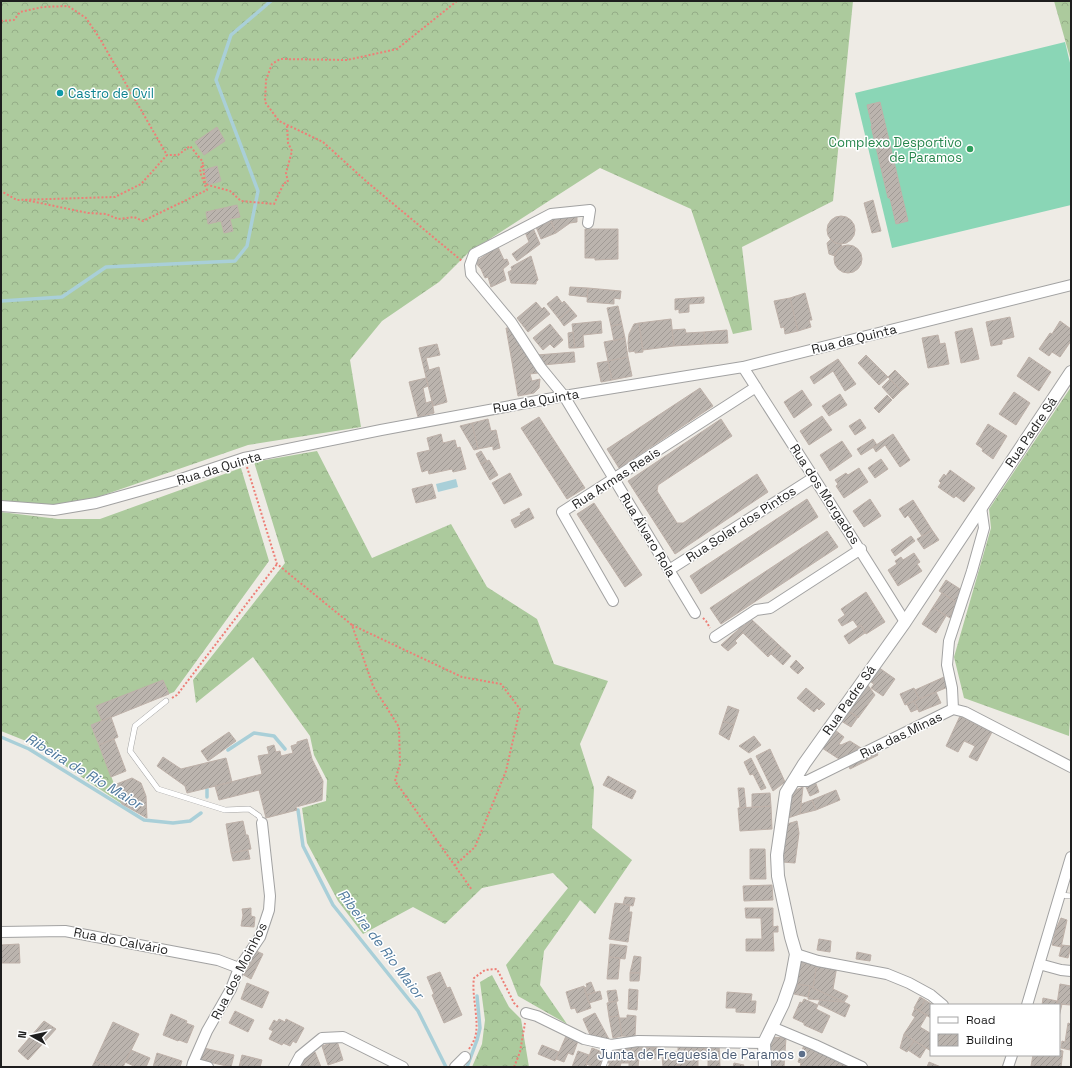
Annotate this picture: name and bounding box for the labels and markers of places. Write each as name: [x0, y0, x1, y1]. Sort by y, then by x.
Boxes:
place label: Castro de Ovil: [68, 85, 154, 102]
marker: Castro de Ovil: [55, 88, 65, 98]
place label: Complexo Desportivo de Paramos: [829, 134, 962, 166]
marker: Complexo Desportivo de Paramos: [965, 144, 975, 154]
place label: Junta de Freguesia de Paramos: [598, 1046, 794, 1063]
marker: Junta de Freguesia de Paramos: [797, 1049, 807, 1059]

